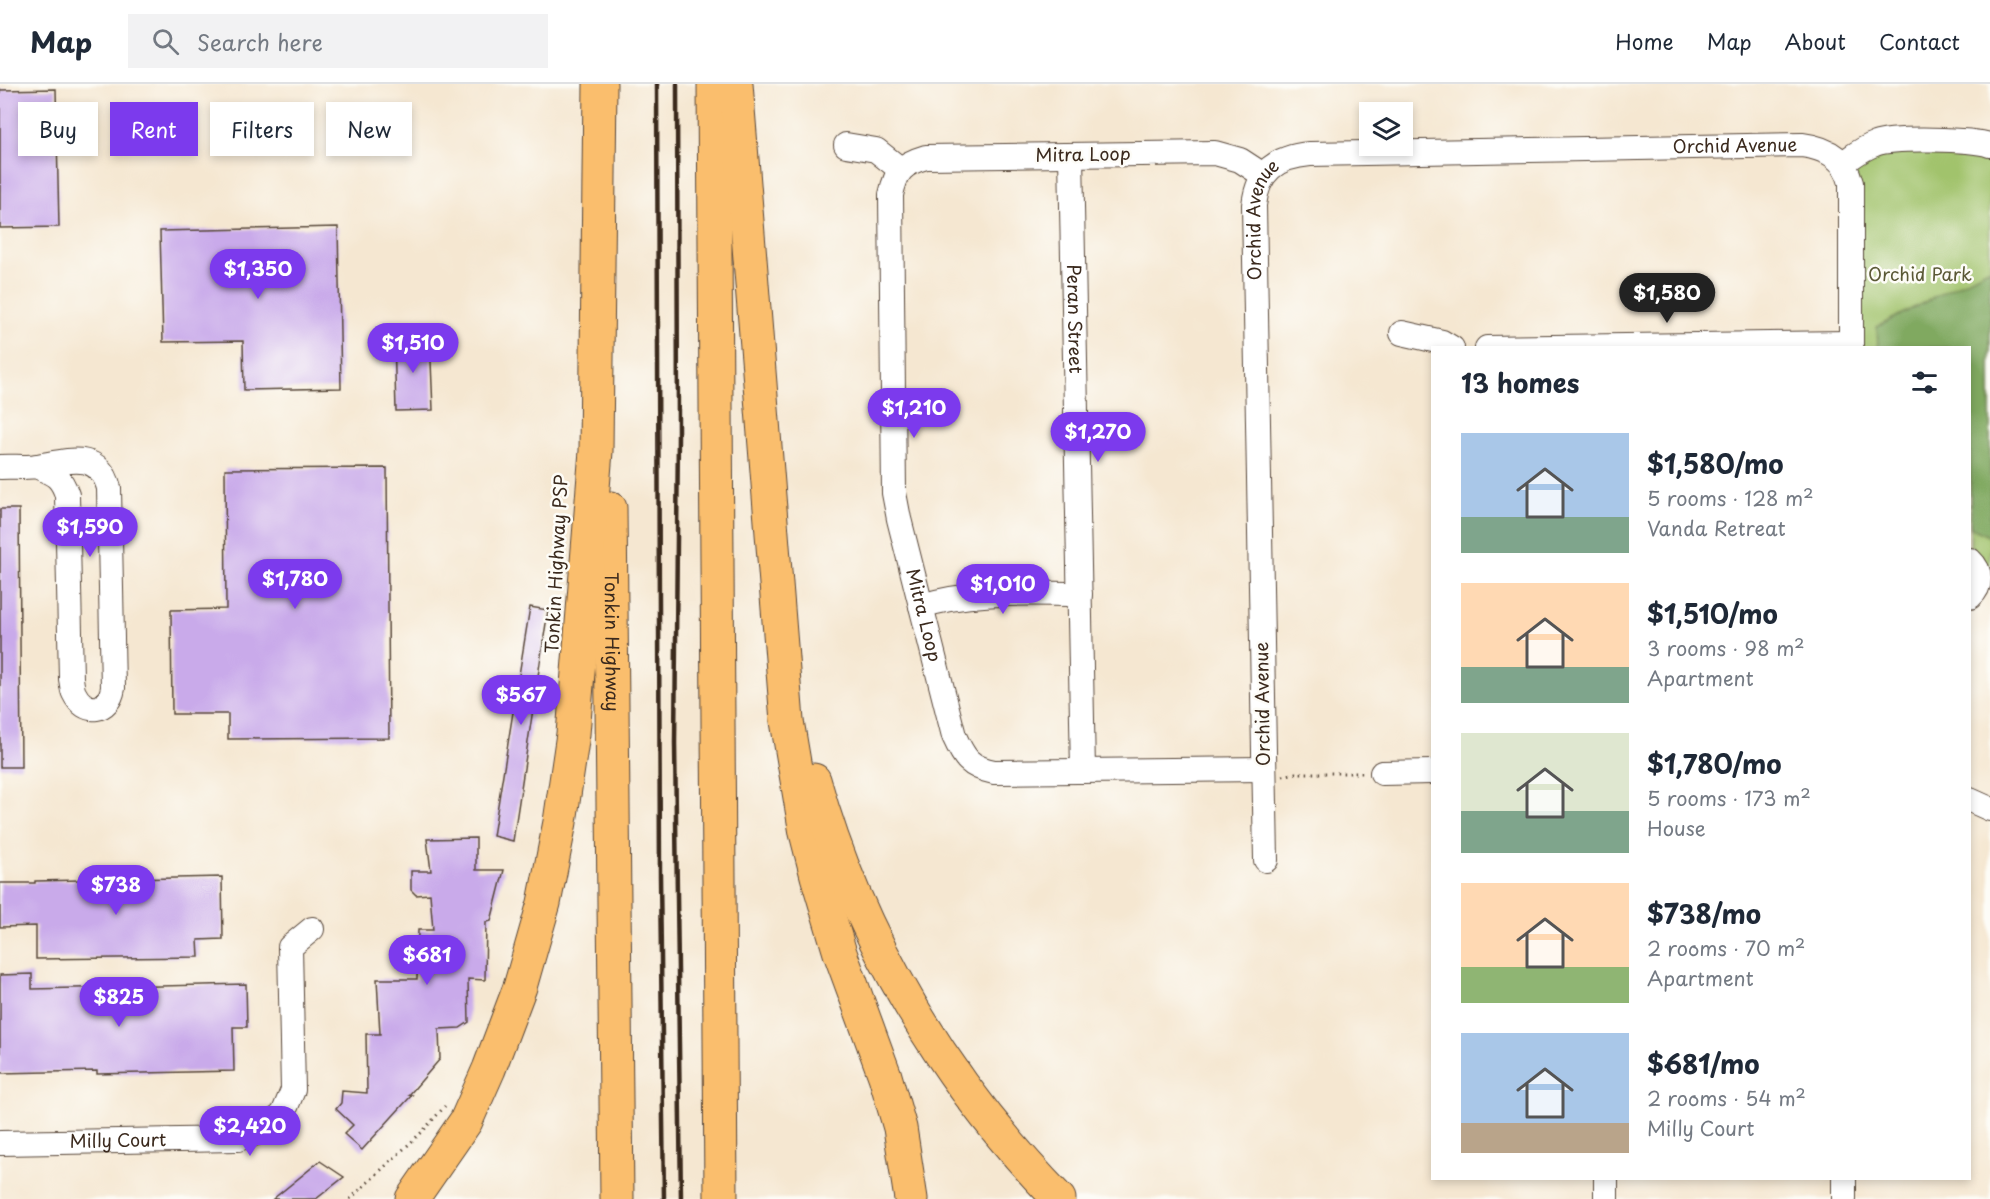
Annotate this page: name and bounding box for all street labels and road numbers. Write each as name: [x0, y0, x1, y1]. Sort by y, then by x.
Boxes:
street label: Orchid Avenue: [1672, 130, 1798, 159]
street label: Mitra Loop: [1035, 139, 1131, 168]
street label: Orchid Avenue: [1239, 151, 1284, 281]
street label: Peran Street: [1061, 264, 1090, 374]
street label: Tonkin Highway PSP: [537, 474, 574, 654]
street label: Mitra Loop: [900, 565, 950, 664]
street label: Tonkin Highway: [599, 572, 627, 712]
street label: Orchid Avenue: [1247, 641, 1276, 766]
street label: Milly Court: [69, 1125, 167, 1154]

